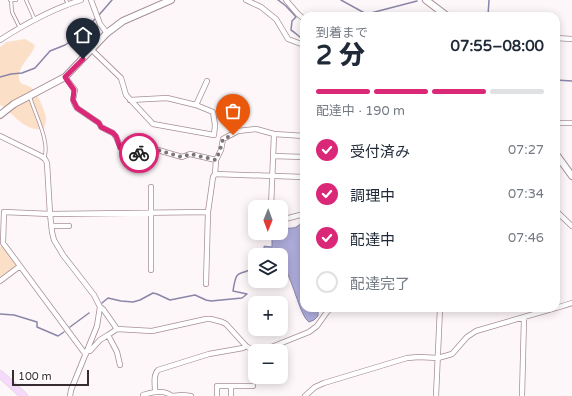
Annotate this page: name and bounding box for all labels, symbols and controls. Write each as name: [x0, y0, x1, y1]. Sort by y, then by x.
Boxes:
pin: [66, 18, 100, 59]
icon: home: [72, 24, 94, 46]
text: 到着まで: [316, 25, 368, 41]
text: 07:55–08:00: [451, 37, 544, 55]
text: 2 分: [316, 40, 365, 71]
pin: [216, 94, 250, 135]
icon: bag: [222, 100, 244, 122]
text: 配達中 · 190 m: [316, 103, 405, 119]
courier: [119, 133, 159, 173]
icon: check: [316, 139, 338, 161]
icon: bike: [128, 142, 150, 164]
text: 07:27: [508, 142, 544, 158]
text: 受付済み: [350, 143, 410, 161]
icon: check: [316, 183, 338, 205]
text: 07:34: [508, 186, 544, 202]
text: 調理中: [350, 187, 395, 205]
north arrow: [248, 200, 288, 240]
map controls: [248, 200, 288, 384]
icon: check: [316, 227, 338, 249]
text: 07:46: [508, 230, 544, 246]
text: 配達中: [350, 231, 395, 249]
button: layers: [248, 248, 288, 288]
text: 配達完了: [350, 275, 410, 293]
button: +: [248, 296, 288, 336]
button: −: [248, 344, 288, 384]
scale bar: [12, 368, 89, 387]
text: 100 m: [18, 370, 52, 383]

